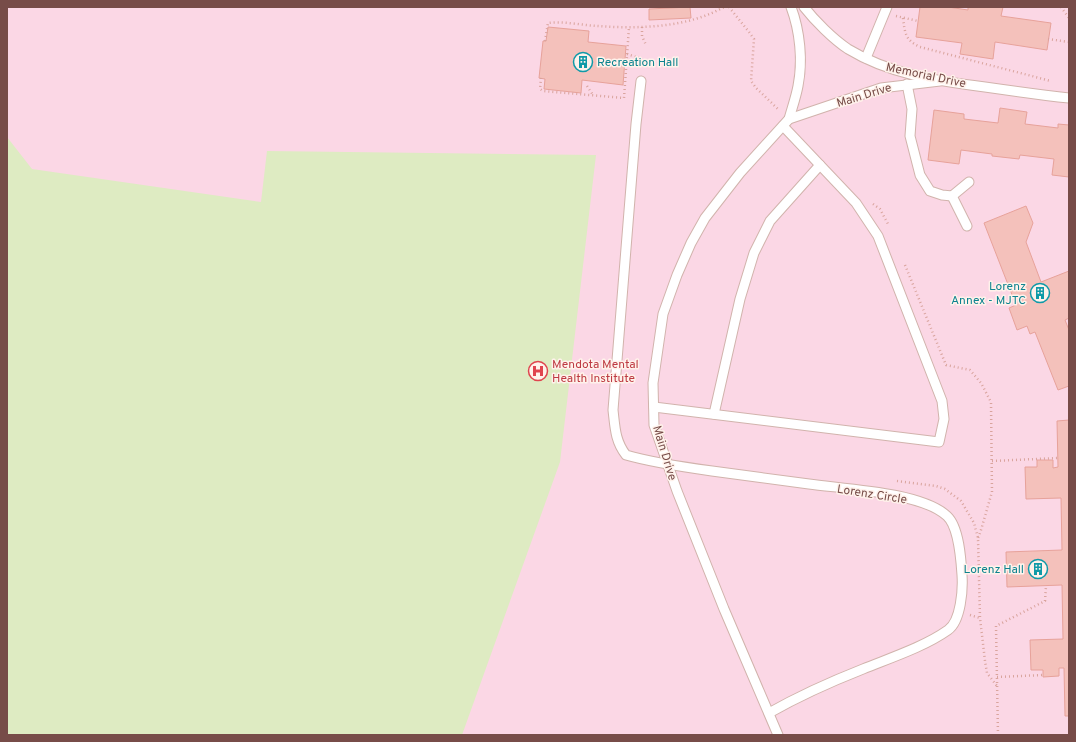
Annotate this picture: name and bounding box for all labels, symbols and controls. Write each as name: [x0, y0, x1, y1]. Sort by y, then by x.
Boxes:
building icon: Recreation Hall: [572, 51, 594, 73]
place label: Recreation Hall: [597, 55, 678, 71]
street label: Memorial Drive: [884, 60, 967, 92]
street label: Main Drive: [835, 80, 894, 112]
place label: Lorenz Annex - MJTC: [951, 279, 1026, 309]
building icon: Lorenz Annex - MJTC: [1029, 282, 1051, 304]
place label: Mendota Mental Health Institute: [552, 357, 639, 387]
hospital icon: Mendota Mental Health Institute: [527, 360, 549, 382]
street label: Main Drive: [648, 424, 680, 483]
street label: Lorenz Circle: [836, 482, 908, 508]
building icon: Lorenz Hall: [1027, 558, 1049, 580]
place label: Lorenz Hall: [963, 562, 1024, 578]

